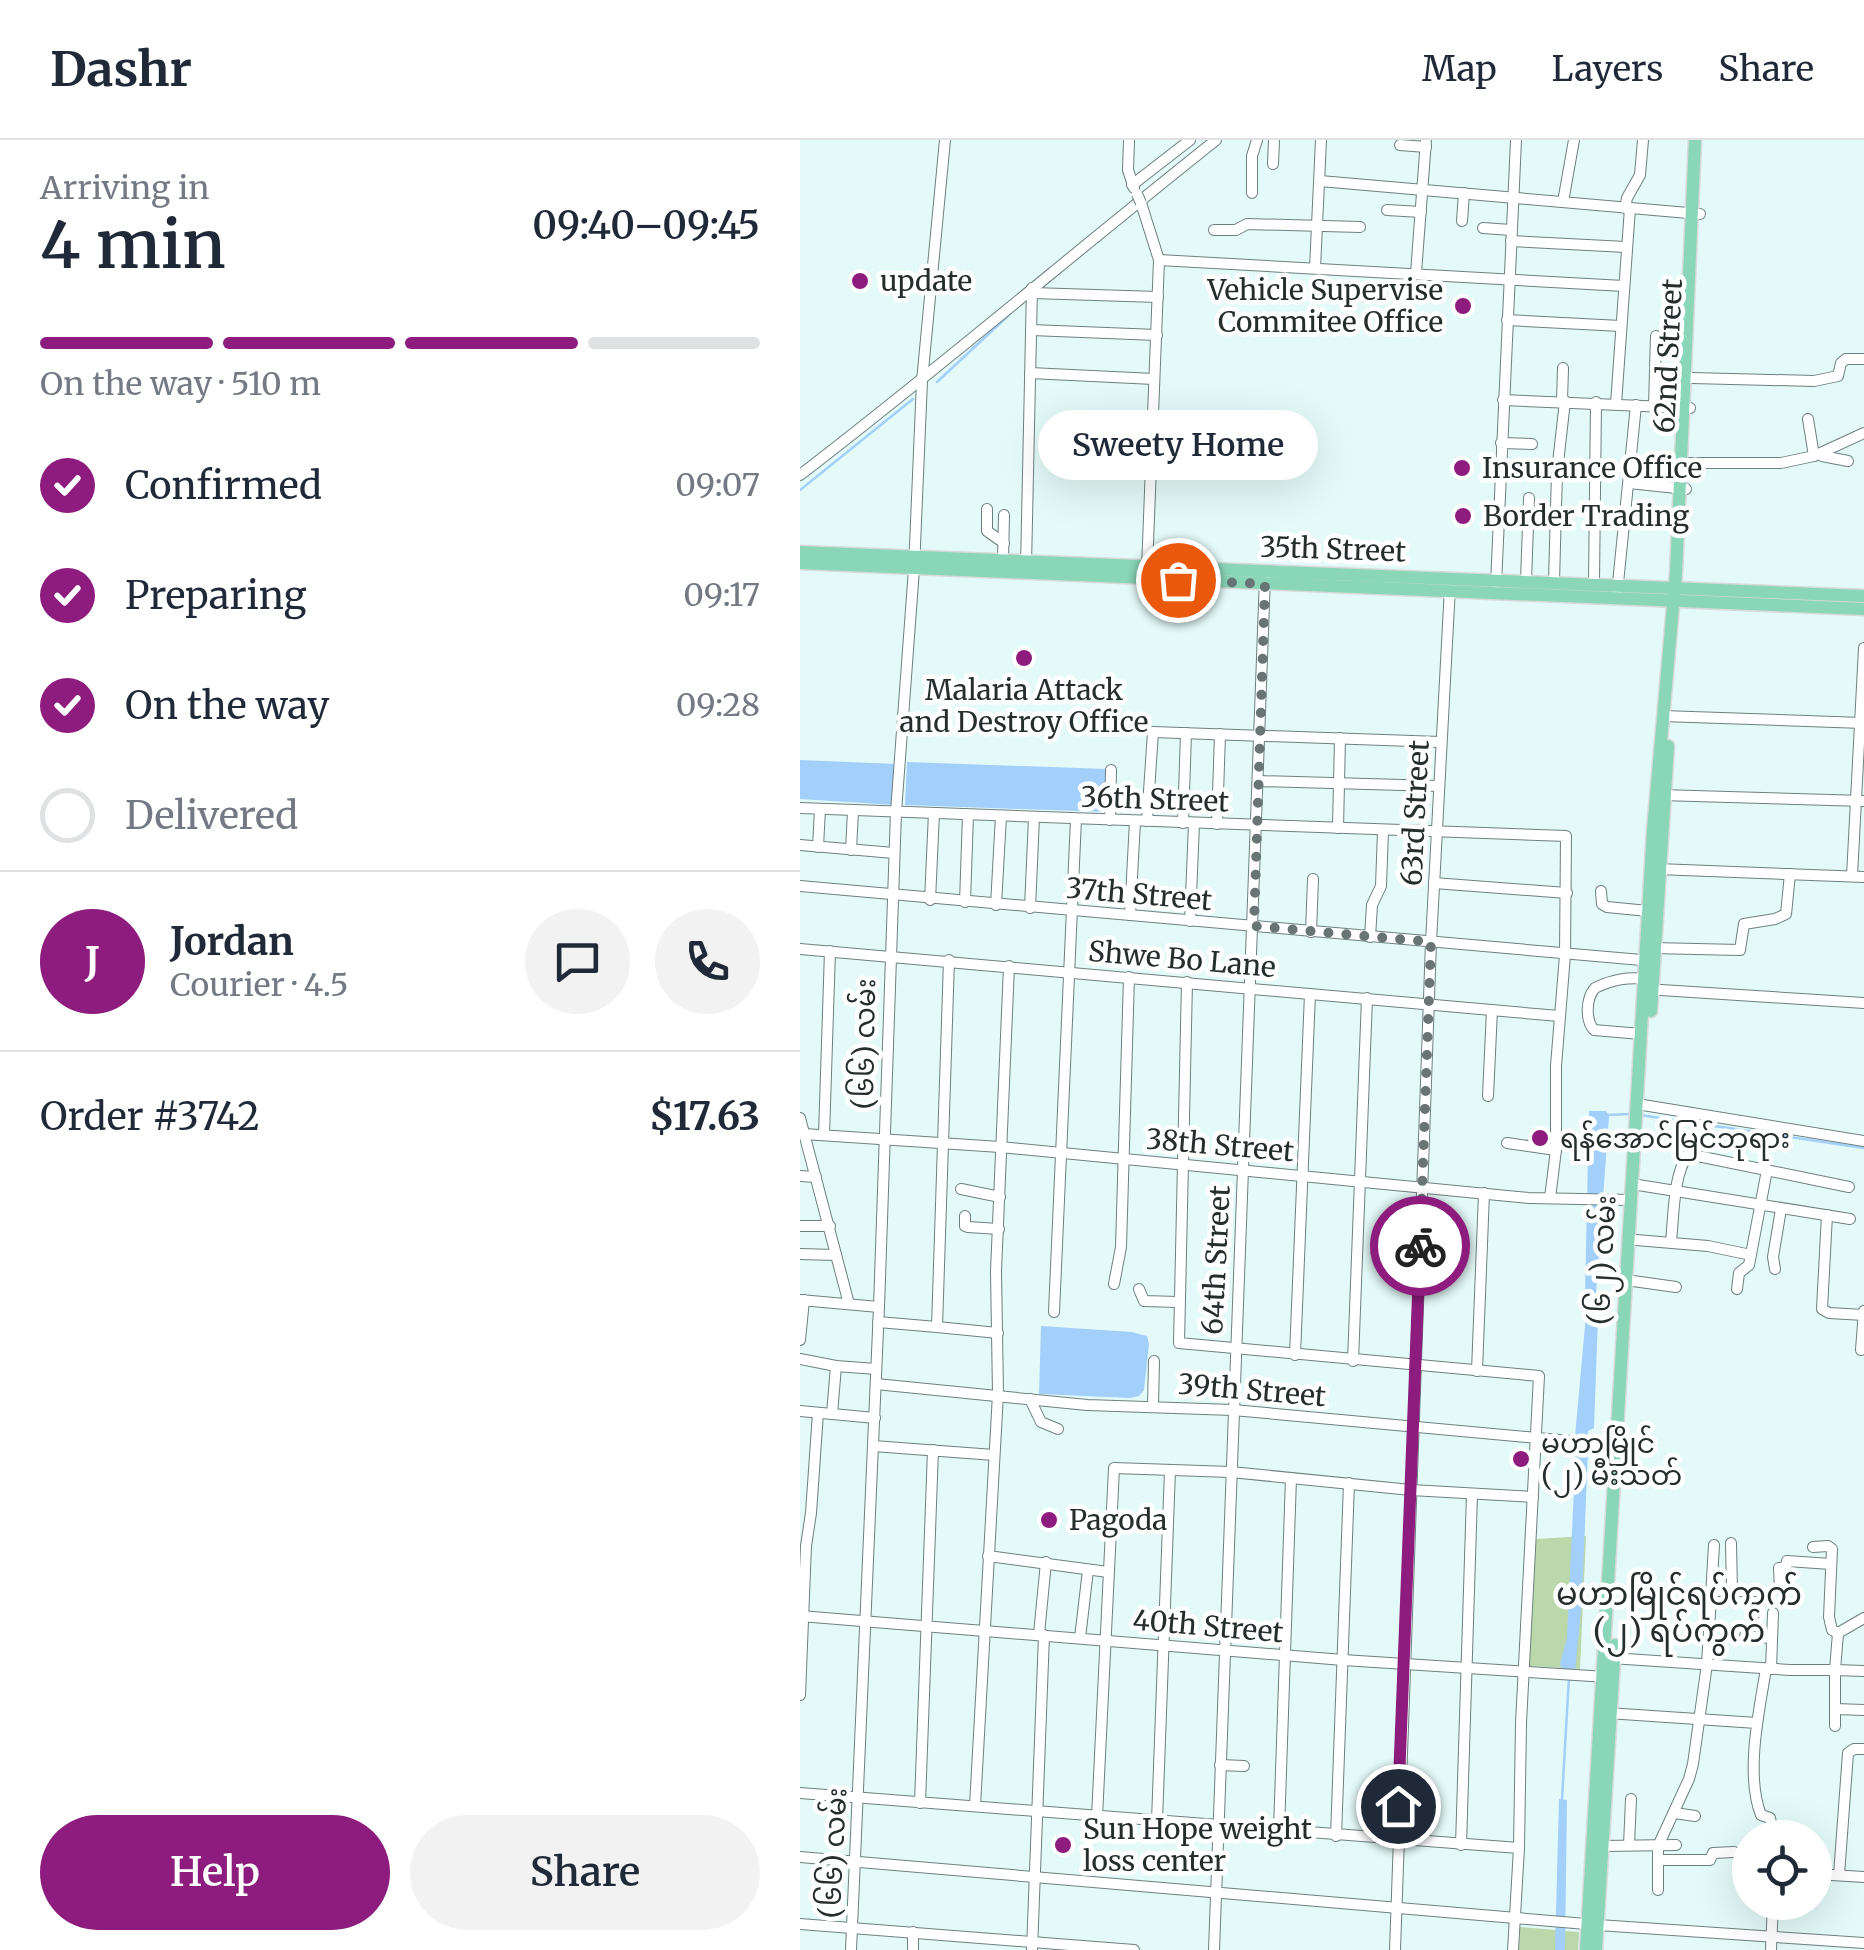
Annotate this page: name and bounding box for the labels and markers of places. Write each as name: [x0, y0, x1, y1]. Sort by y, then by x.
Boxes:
place label: update: [880, 263, 972, 299]
marker: update: [849, 270, 871, 292]
place label: Vehicle Supervise Commitee Office: [1206, 272, 1443, 340]
marker: Vehicle Supervise Commitee Office: [1452, 295, 1474, 317]
callout: Sweety Home: [1038, 410, 1318, 480]
place label: Insurance Office: [1482, 450, 1702, 486]
marker: Insurance Office: [1451, 457, 1473, 479]
place label: Border Trading: [1483, 498, 1689, 534]
marker: Border Trading: [1452, 505, 1474, 527]
pin: [1136, 538, 1221, 623]
marker: Malaria Attack and Destroy Office: [1013, 647, 1035, 669]
place label: Malaria Attack and Destroy Office: [900, 672, 1148, 740]
place label: ရန်အောင်မြင်ဘုရား: [1560, 1120, 1790, 1161]
marker: ရန်အောင်မြင်ဘုရား: [1529, 1127, 1551, 1149]
place label: မဟာမြိုင် (၂) မီးသတ်: [1541, 1425, 1682, 1498]
marker: မဟာမြိုင် (၂) မီးသတ်: [1510, 1448, 1532, 1470]
place label: Pagoda: [1069, 1502, 1167, 1538]
marker: Pagoda: [1038, 1509, 1060, 1531]
pin: [1356, 1764, 1441, 1849]
place label: Sun Hope weight loss center: [1083, 1811, 1312, 1879]
marker: Sun Hope weight loss center: [1052, 1834, 1074, 1856]

